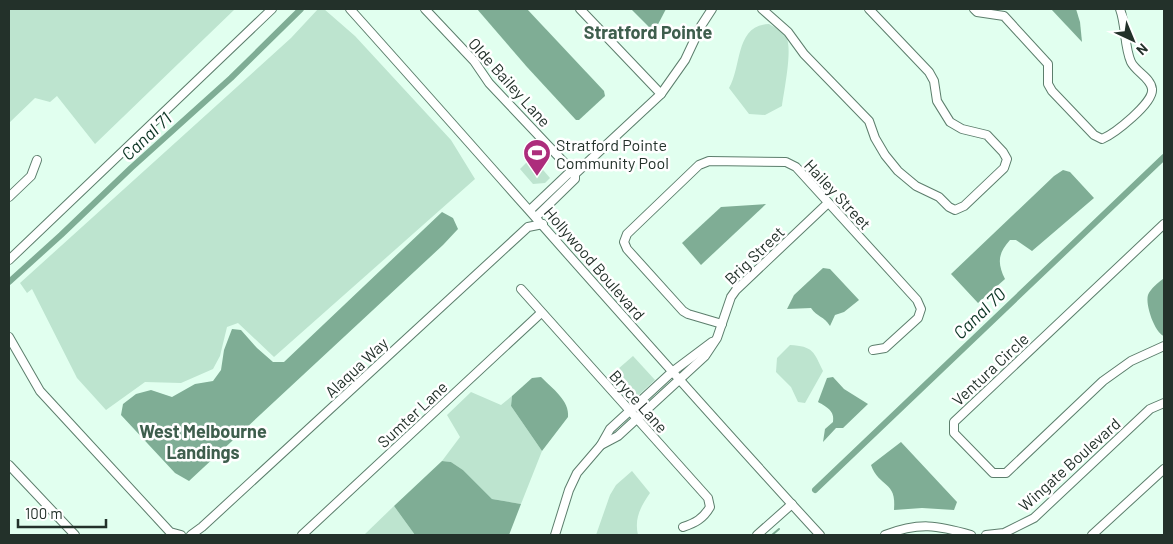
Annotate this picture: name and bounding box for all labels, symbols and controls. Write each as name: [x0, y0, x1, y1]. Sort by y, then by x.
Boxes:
north arrow: [1108, 15, 1158, 65]
district label: Stratford Pointe: [584, 21, 712, 43]
street label: Olde Bailey Lane: [465, 34, 555, 130]
text: N: [1133, 40, 1152, 59]
water label: Canal 71: [116, 107, 176, 165]
place label: Stratford Pointe Community Pool: [556, 135, 669, 172]
sports icon: Stratford Pointe Community Pool: [522, 138, 552, 177]
street label: Hailey Street: [801, 155, 875, 233]
street label: Hollywood Boulevard: [541, 202, 649, 324]
street label: Brig Street: [720, 222, 788, 288]
water label: Canal 70: [948, 283, 1010, 343]
street label: Ventura Circle: [948, 329, 1032, 409]
street label: Alaqua Way: [321, 333, 392, 401]
street label: Bryce Lane: [606, 366, 672, 436]
street label: Sumter Lane: [373, 377, 451, 451]
street label: Wingate Boulevard: [1014, 413, 1124, 515]
district label: West Melbourne Landings: [139, 420, 267, 463]
scale bar: [18, 496, 105, 528]
text: 100 m: [25, 504, 63, 522]

